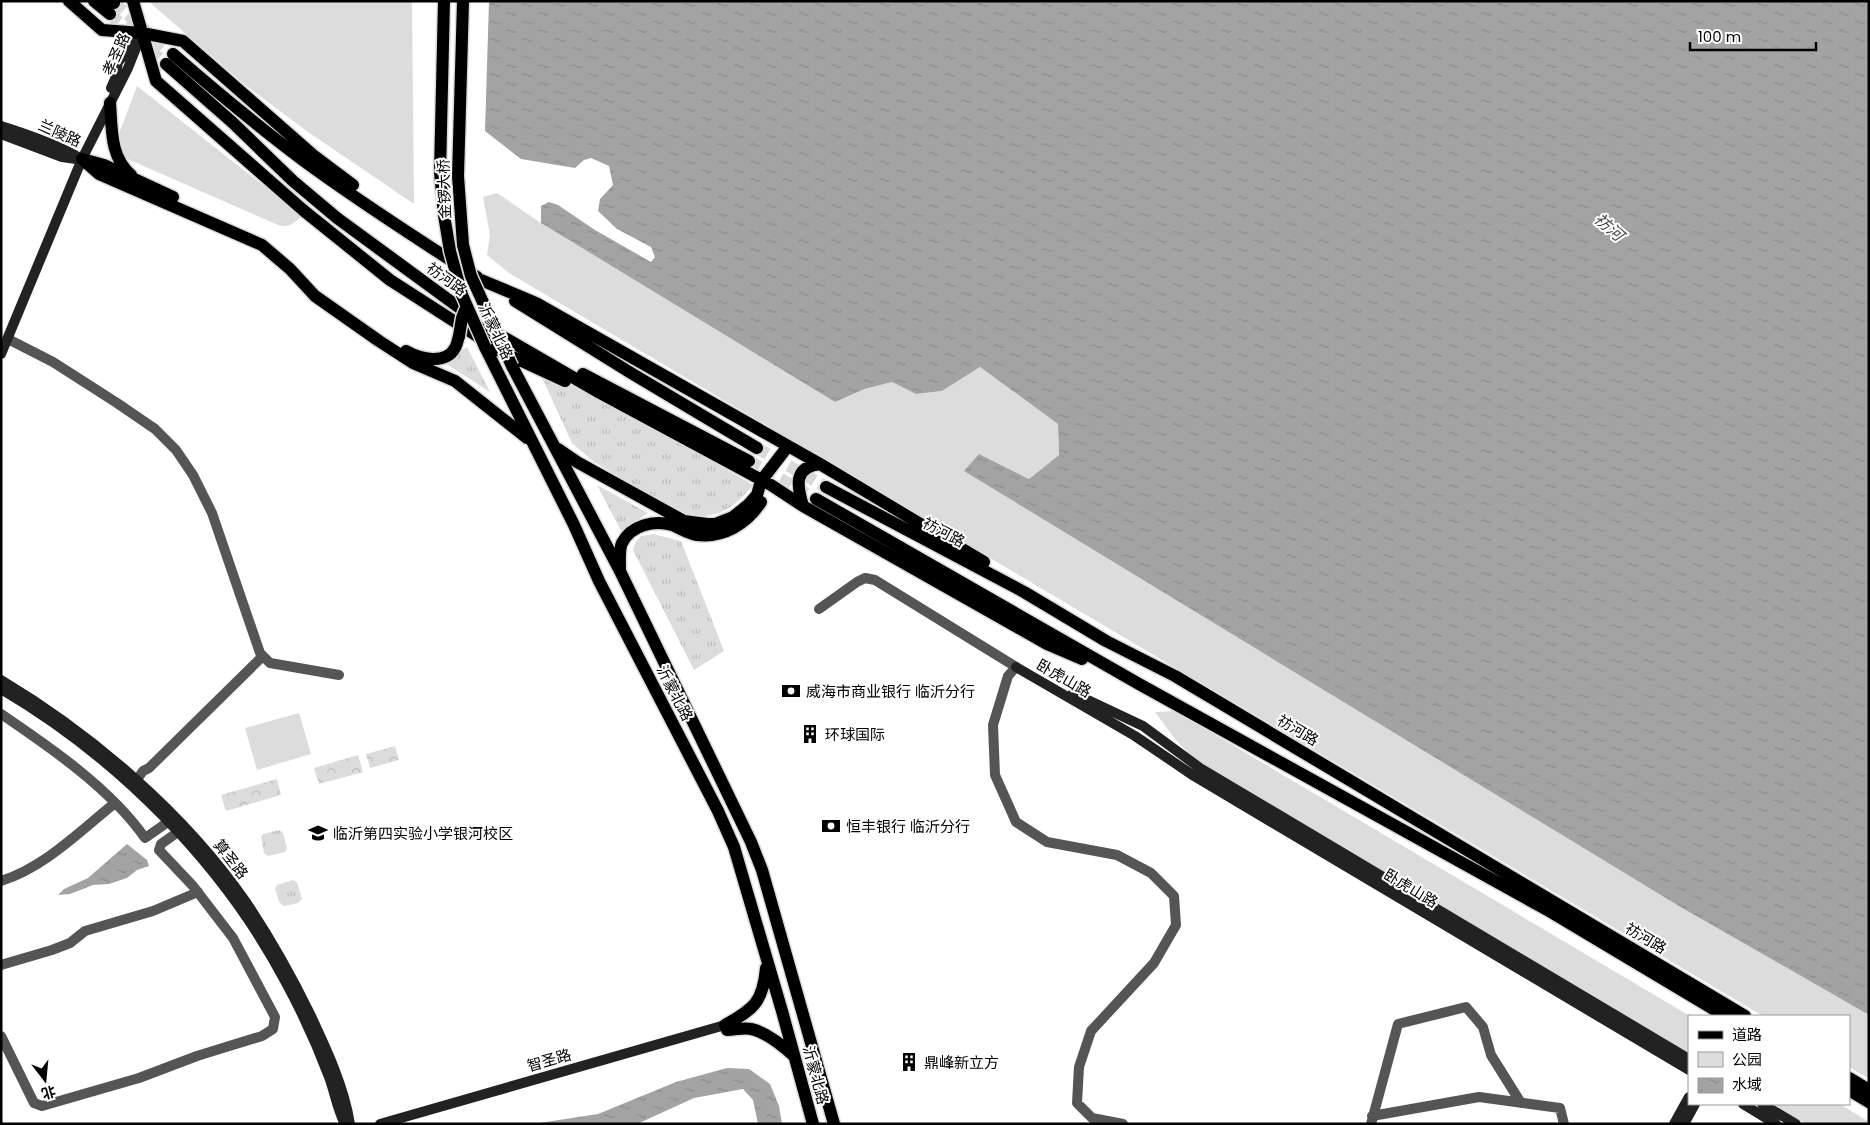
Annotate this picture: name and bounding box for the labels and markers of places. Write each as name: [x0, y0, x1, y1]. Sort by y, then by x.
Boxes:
bank icon: 威海市商业银行 临沂分行: [780, 680, 802, 702]
place label: 威海市商业银行 临沂分行: [806, 681, 975, 702]
building icon: 环球国际: [799, 723, 821, 745]
place label: 环球国际: [825, 724, 885, 745]
bank icon: 恒丰银行 临沂分行: [820, 815, 842, 837]
place label: 恒丰银行 临沂分行: [846, 816, 970, 837]
school or university icon: 临沂第四实验小学银河校区: [307, 822, 329, 844]
place label: 临沂第四实验小学银河校区: [333, 823, 513, 844]
building icon: 鼎峰新立方: [898, 1051, 920, 1073]
place label: 鼎峰新立方: [924, 1052, 999, 1073]

